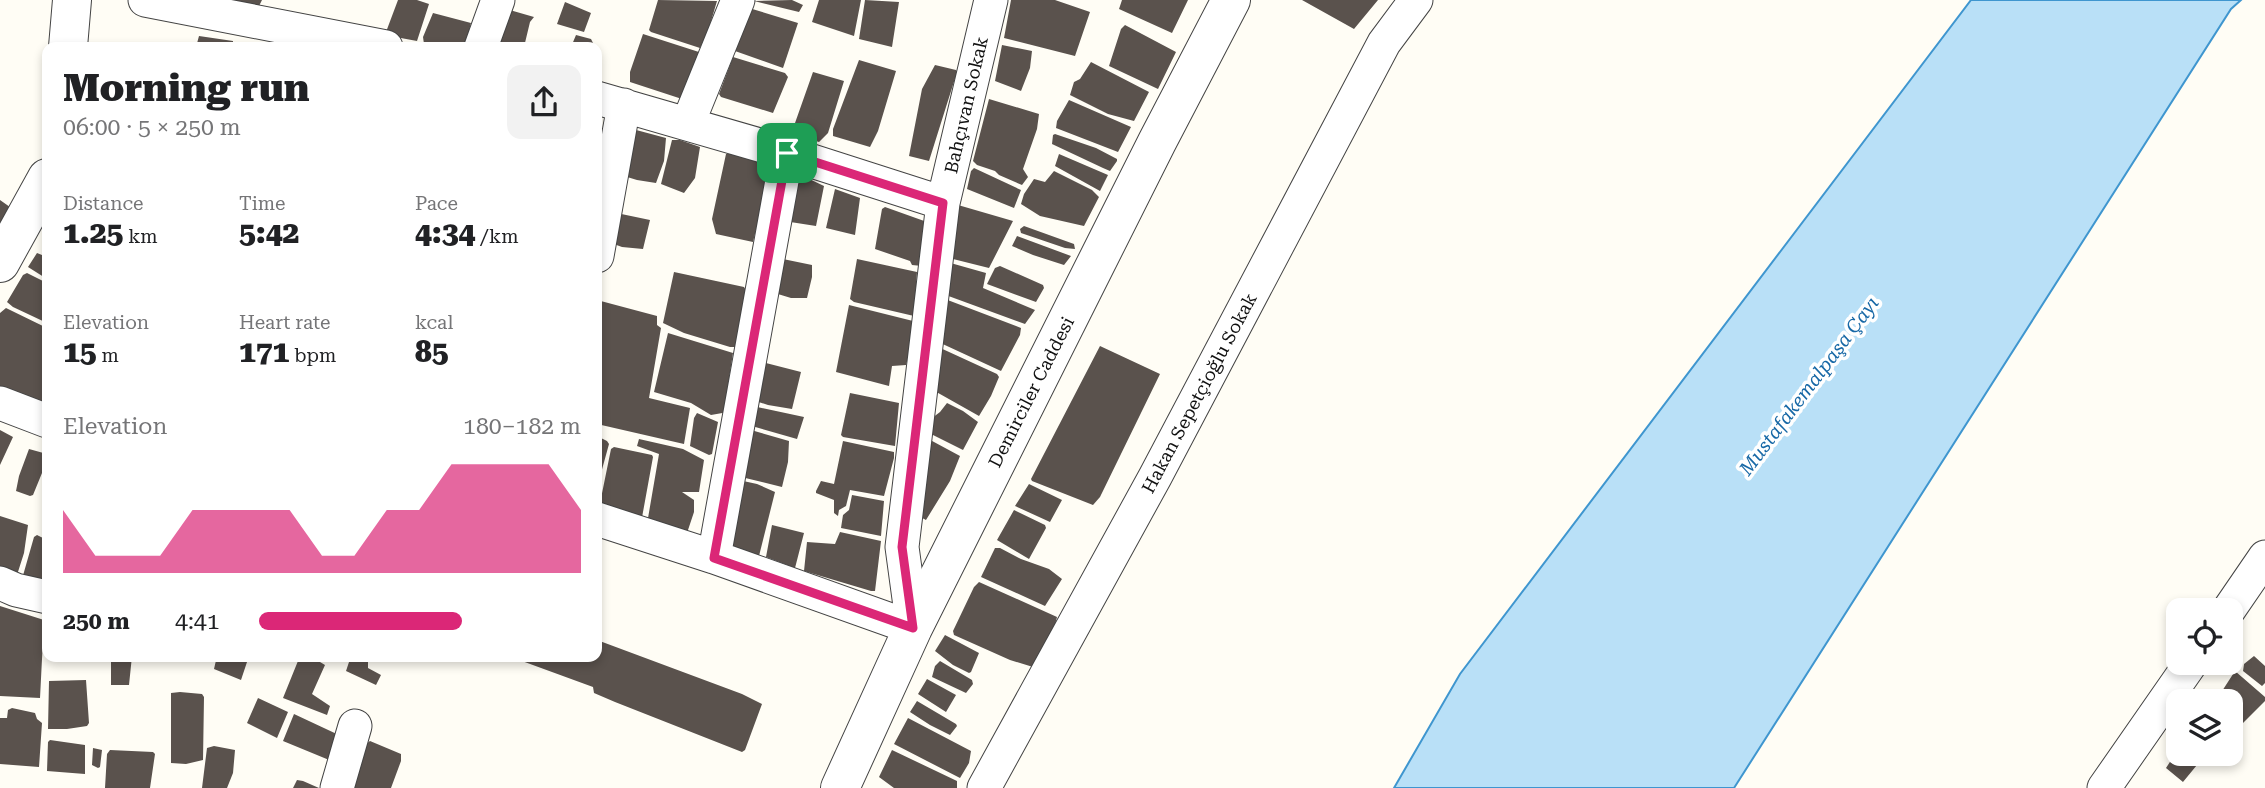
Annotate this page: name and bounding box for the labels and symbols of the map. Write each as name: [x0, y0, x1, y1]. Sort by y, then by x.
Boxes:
street label: Bahçıvan Sokak: [940, 35, 992, 175]
pin: [757, 123, 817, 183]
street label: Hakan Sepetçioğlu Sokak: [1137, 289, 1261, 497]
water label: Mustafakemalpaşa Çayı: [1734, 292, 1884, 481]
street label: Demirciler Caddesi: [984, 313, 1078, 471]

